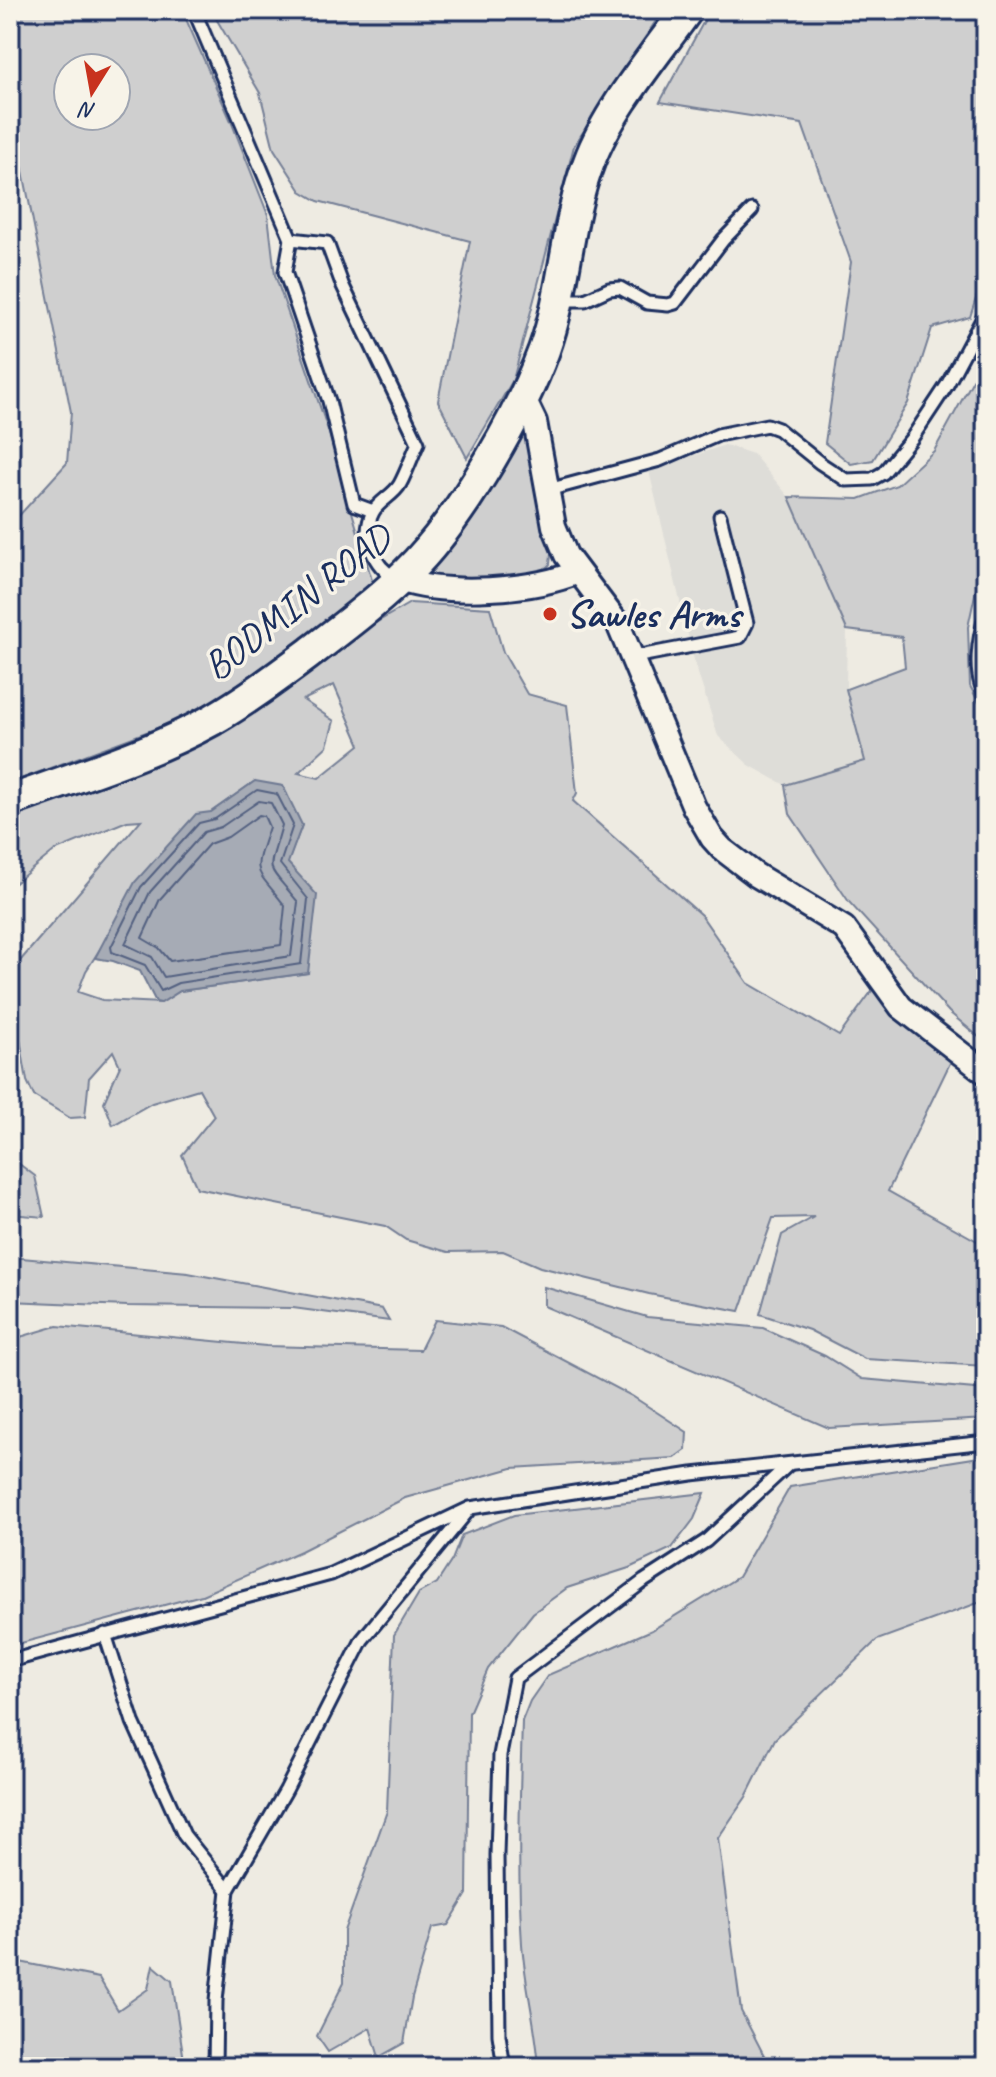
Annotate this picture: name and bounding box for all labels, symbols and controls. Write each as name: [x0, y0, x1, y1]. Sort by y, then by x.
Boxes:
north arrow: [52, 52, 132, 132]
text: N: [76, 95, 98, 126]
street label: BODMIN ROAD: [193, 511, 404, 691]
place label: Sawles Arms: [566, 589, 745, 639]
marker: Sawles Arms: [541, 605, 559, 623]

